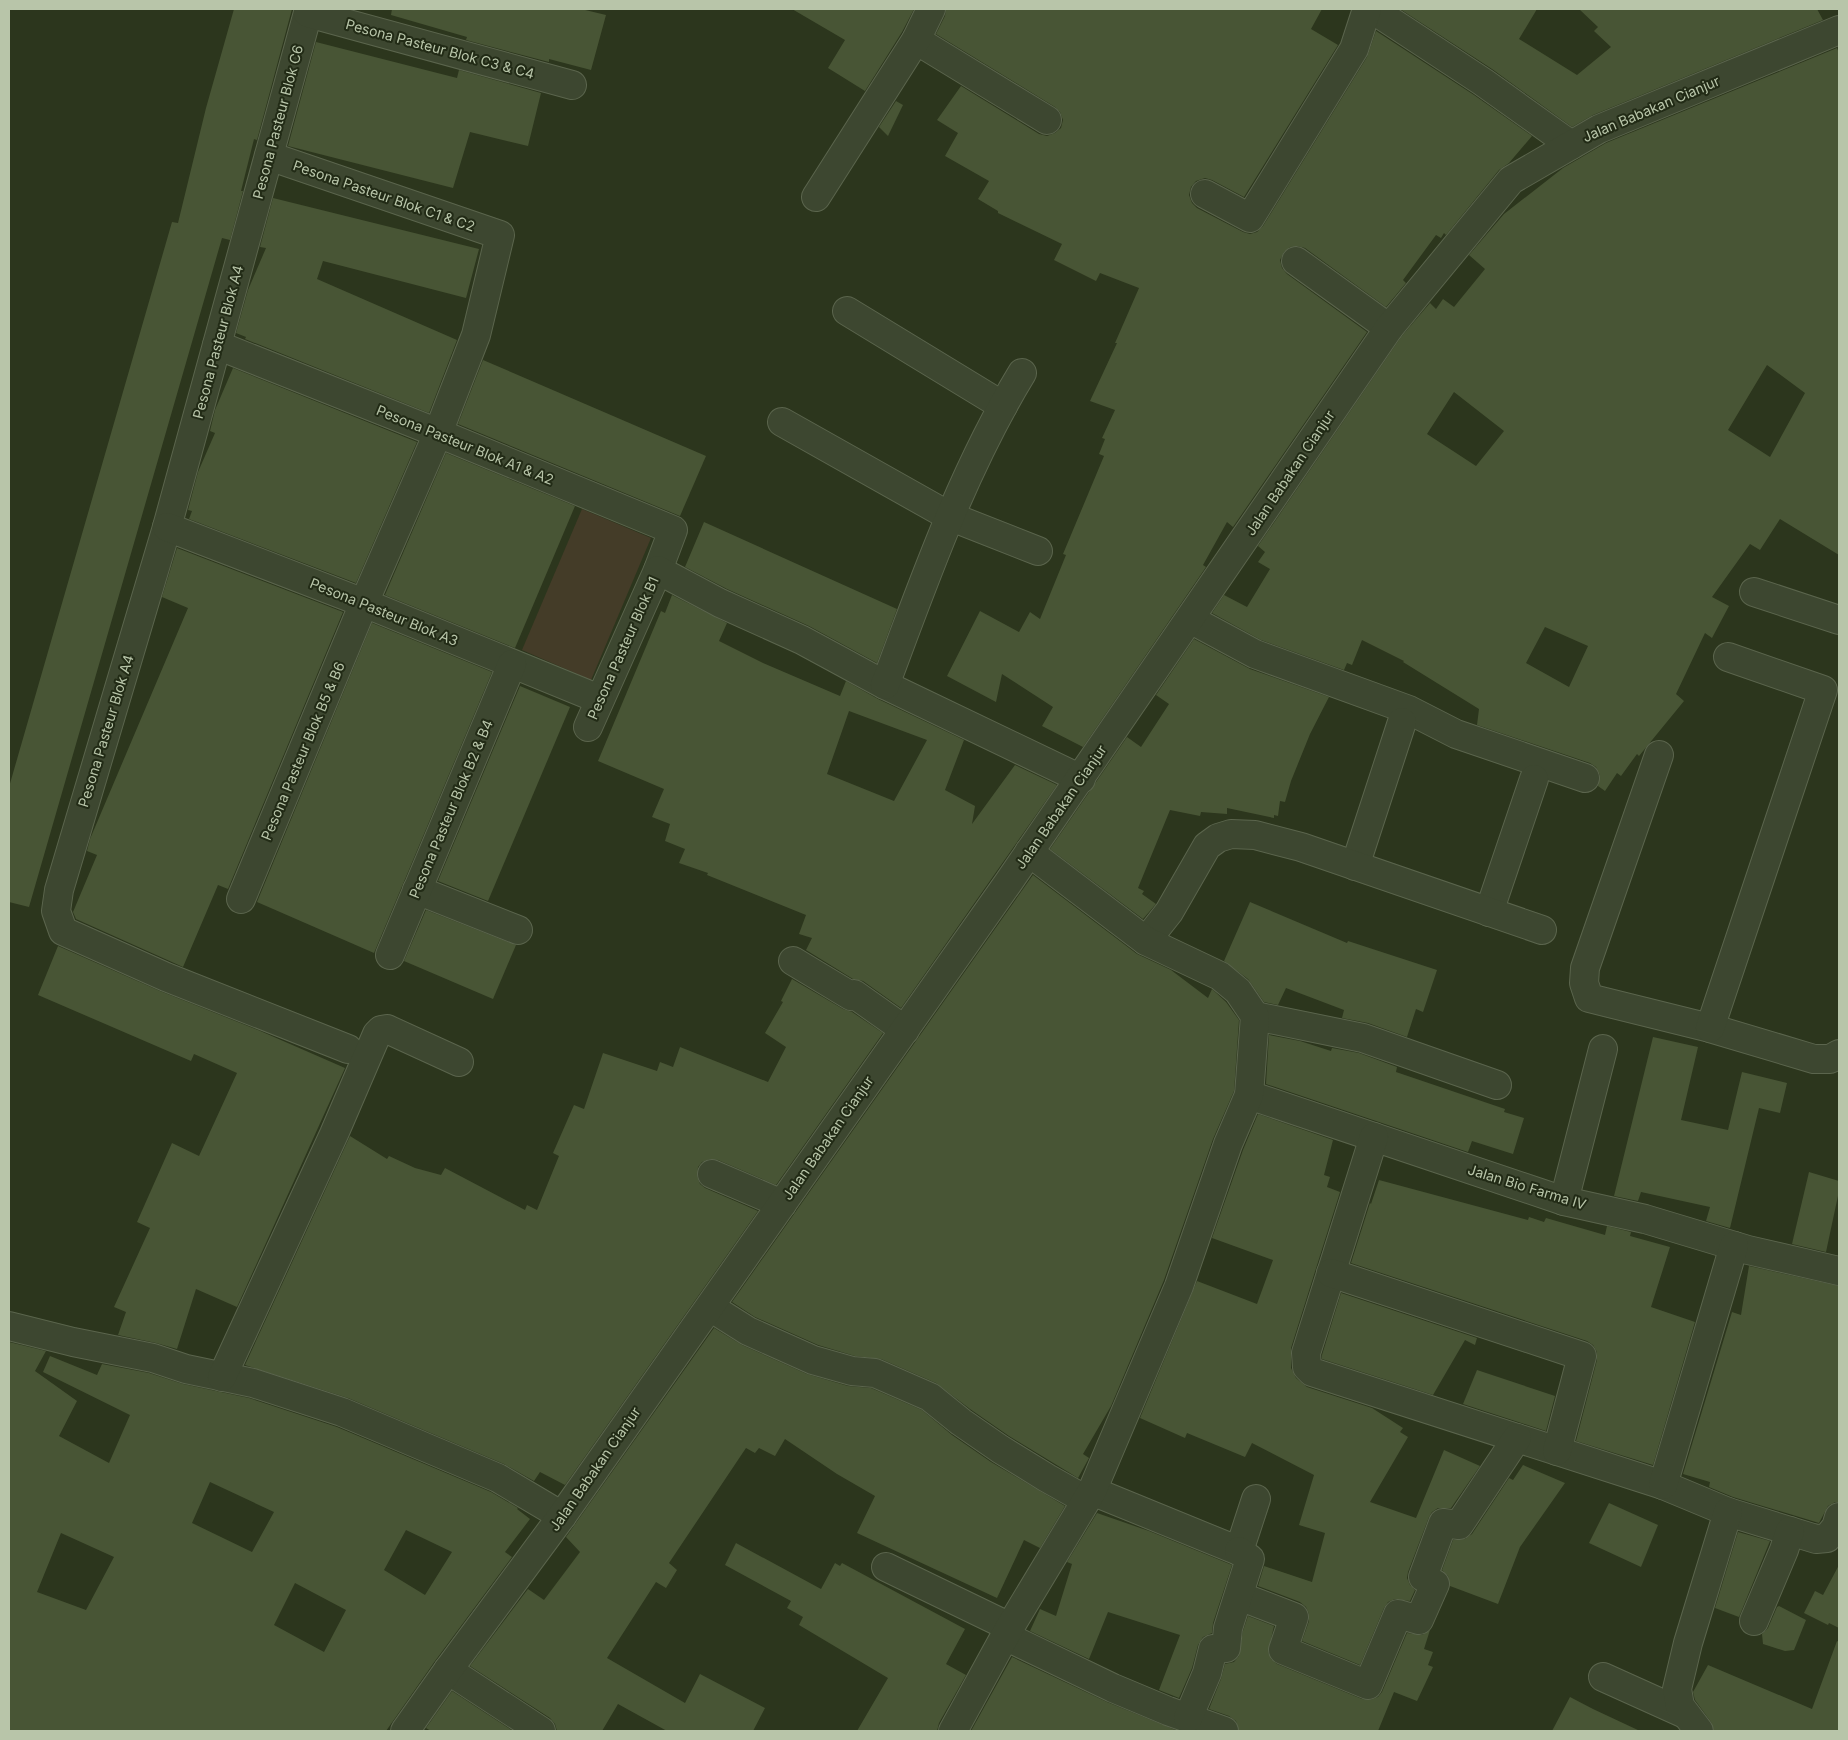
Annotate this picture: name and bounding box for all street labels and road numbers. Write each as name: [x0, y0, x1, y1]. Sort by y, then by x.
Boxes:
street label: Pesona Pasteur Blok C3 & C4: [344, 15, 536, 82]
street label: Pesona Pasteur Blok C6: [249, 43, 306, 201]
street label: Jalan Babakan Cianjur: [1580, 72, 1722, 145]
street label: Pesona Pasteur Blok C1 & C2: [291, 156, 477, 235]
street label: Pesona Pasteur Blok A4: [189, 263, 246, 421]
street label: Pesona Pasteur Blok A1 & A2: [374, 401, 556, 488]
street label: Jalan Babakan Cianjur: [1241, 407, 1338, 539]
street label: Pesona Pasteur Blok A3: [308, 574, 461, 649]
street label: Pesona Pasteur Blok B1: [583, 574, 662, 722]
street label: Pesona Pasteur Blok A4: [74, 653, 137, 809]
street label: Pesona Pasteur Blok B5 & B6: [257, 659, 348, 843]
street label: Pesona Pasteur Blok B2 & B4: [405, 717, 496, 901]
street label: Jalan Babakan Cianjur: [1011, 741, 1110, 872]
street label: Jalan Babakan Cianjur: [778, 1072, 877, 1203]
street label: Jalan Bio Farma IV: [1466, 1160, 1589, 1213]
street label: Jalan Babakan Cianjur: [545, 1403, 644, 1534]

